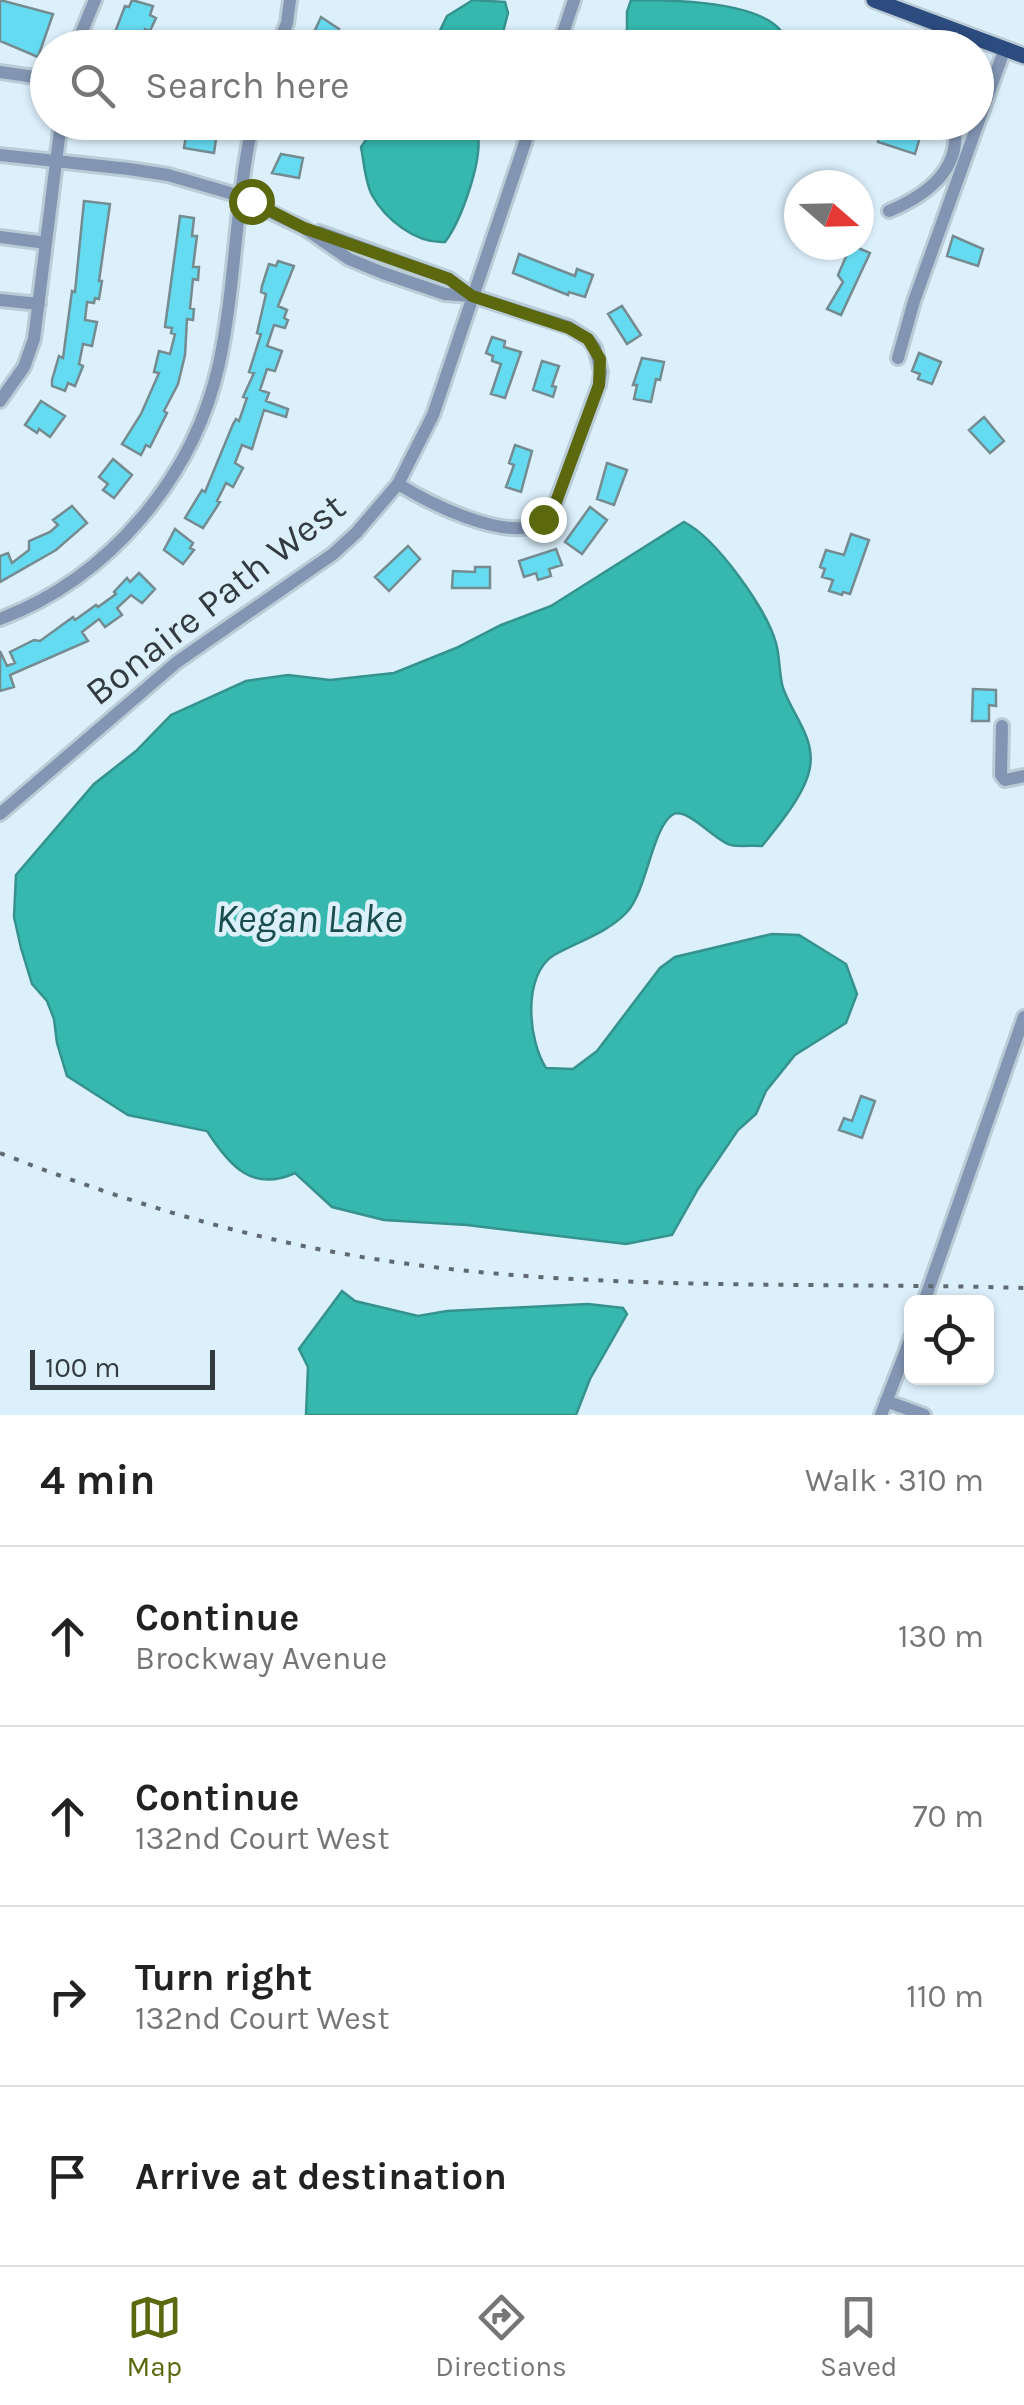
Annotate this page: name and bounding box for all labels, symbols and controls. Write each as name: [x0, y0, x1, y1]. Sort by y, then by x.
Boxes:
search box: [30, 30, 994, 140]
icon: search: [65, 58, 120, 113]
text: Search here: [145, 63, 349, 108]
north arrow: [784, 170, 874, 260]
route start: [229, 179, 275, 225]
street label: Bonaire Path West: [77, 484, 354, 715]
route end: [521, 497, 567, 543]
water label: Kegan Lake: [215, 895, 403, 942]
map controls: [904, 1295, 994, 1385]
button: locate: [904, 1295, 994, 1385]
scale bar: [30, 1345, 215, 1390]
text: 100 m: [45, 1351, 120, 1384]
text: 4 min: [40, 1455, 155, 1505]
text: Walk · 310 m: [805, 1462, 984, 1499]
text: Continue: [135, 1595, 299, 1640]
icon: ahead: [40, 1609, 95, 1664]
text: 130 m: [898, 1618, 984, 1655]
text: Brockway Avenue: [135, 1640, 387, 1677]
text: Continue: [135, 1775, 299, 1820]
icon: ahead: [40, 1789, 95, 1844]
text: 70 m: [912, 1798, 984, 1835]
text: 132nd Court West: [135, 1820, 389, 1857]
text: Turn right: [135, 1955, 312, 2000]
icon: right: [40, 1969, 95, 2024]
text: 110 m: [906, 1978, 984, 2015]
text: 132nd Court West: [135, 2000, 389, 2037]
icon: arrive: [40, 2149, 95, 2204]
text: Arrive at destination: [135, 2154, 507, 2199]
tab: Map: [127, 2290, 182, 2383]
tab: Directions: [435, 2290, 567, 2383]
tab: Saved: [820, 2290, 897, 2383]

